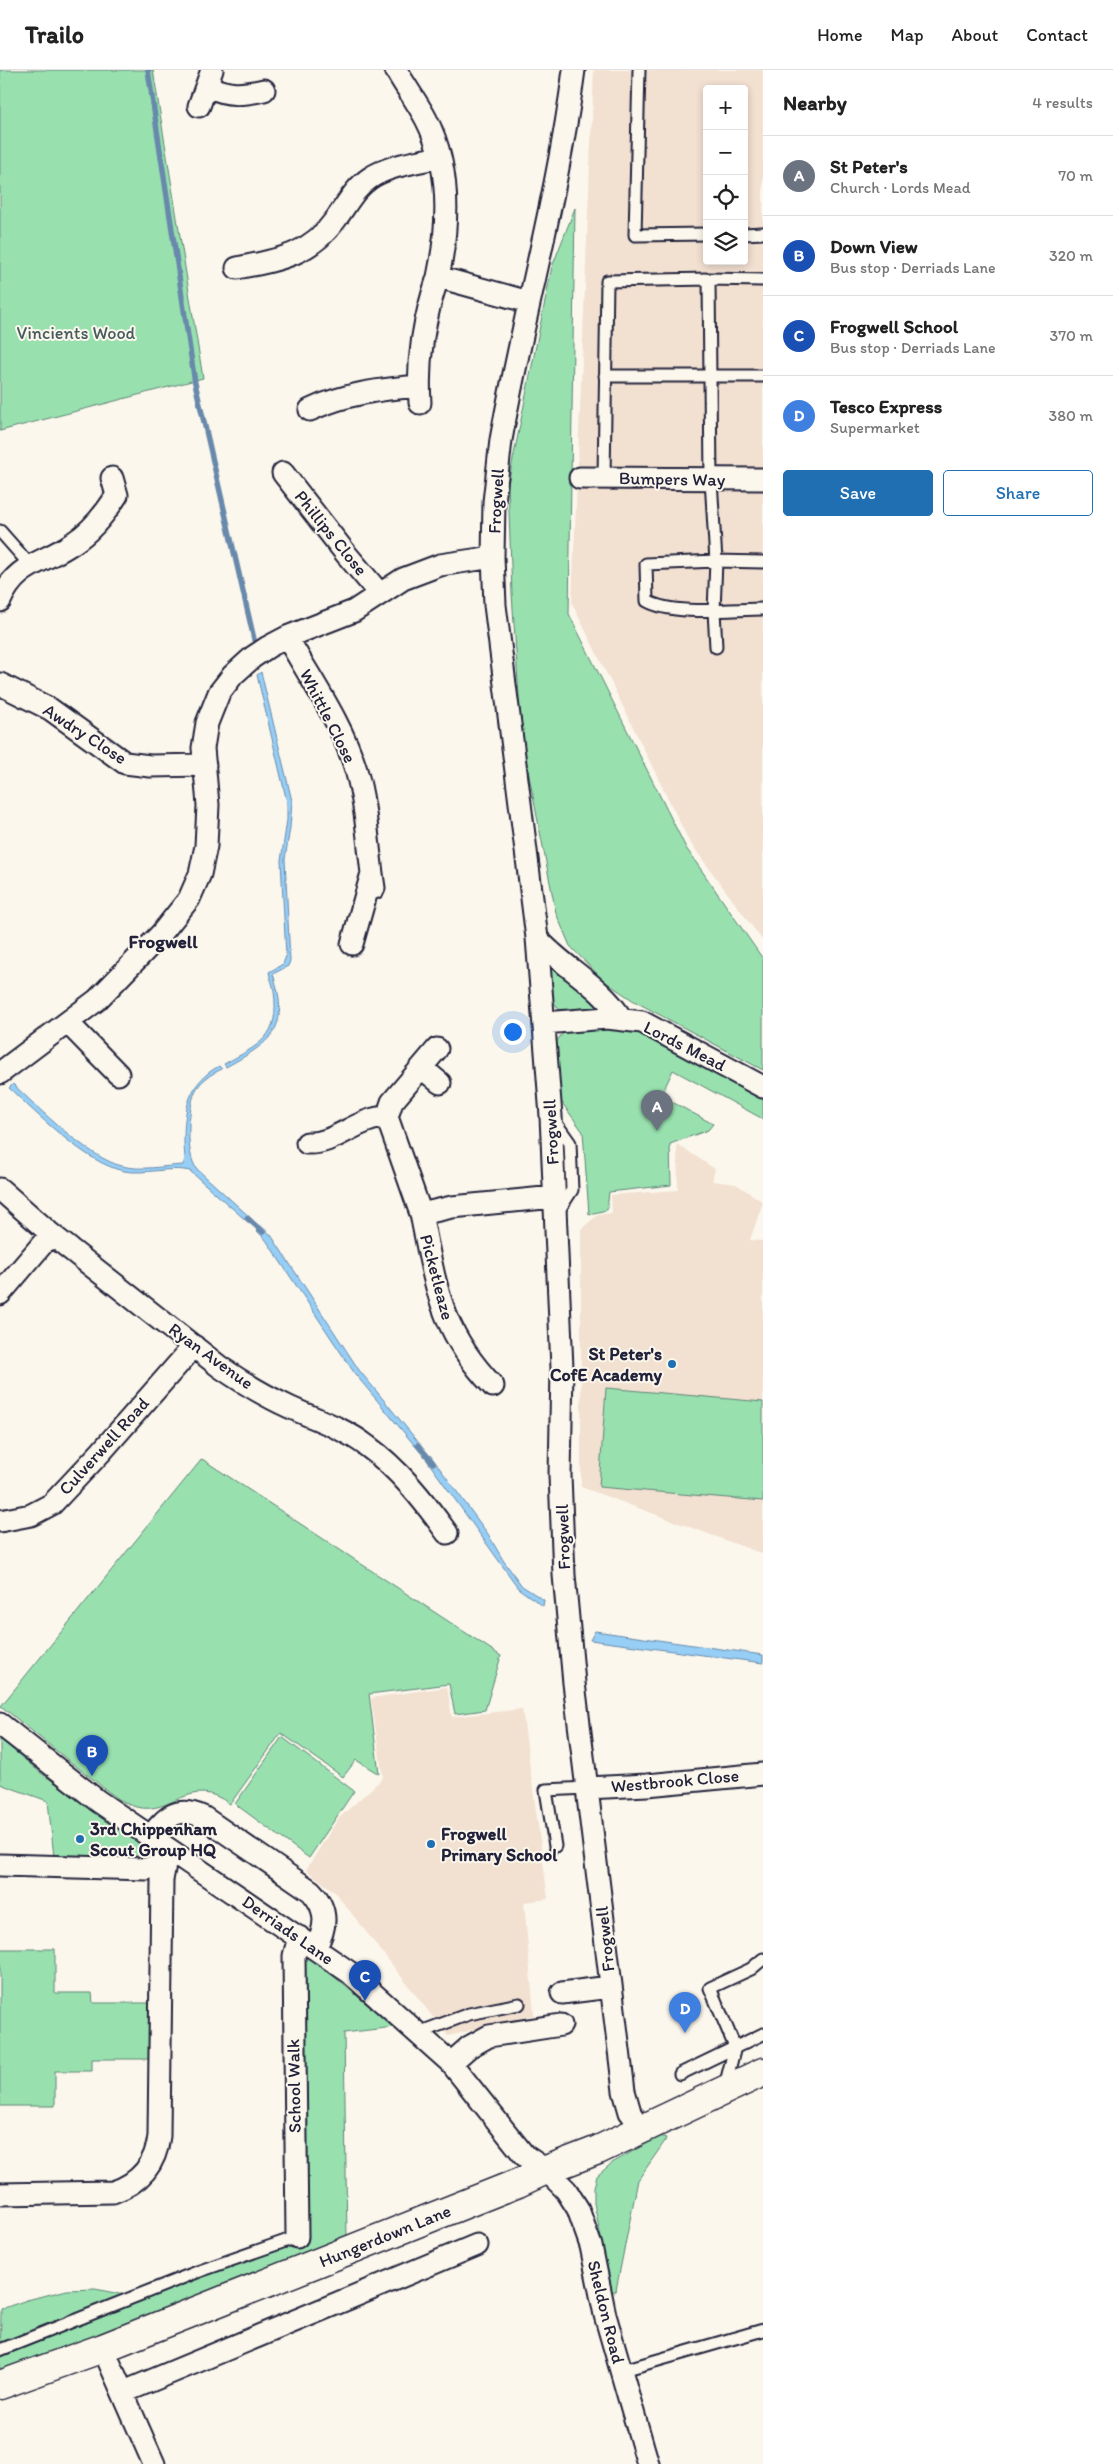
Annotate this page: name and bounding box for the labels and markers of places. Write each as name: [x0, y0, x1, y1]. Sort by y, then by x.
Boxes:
pin: A: [641, 1090, 673, 1131]
place label: St Peter's CofE Academy: [550, 1343, 663, 1386]
marker: St Peter's CofE Academy: [666, 1358, 678, 1370]
pin: B: [76, 1735, 108, 1776]
place label: 3rd Chippenham Scout Group HQ: [90, 1818, 218, 1861]
place label: Frogwell Primary School: [441, 1823, 558, 1866]
marker: 3rd Chippenham Scout Group HQ: [74, 1833, 86, 1845]
marker: Frogwell Primary School: [425, 1838, 437, 1850]
pin: C: [349, 1960, 381, 2001]
pin: D: [669, 1992, 701, 2033]

